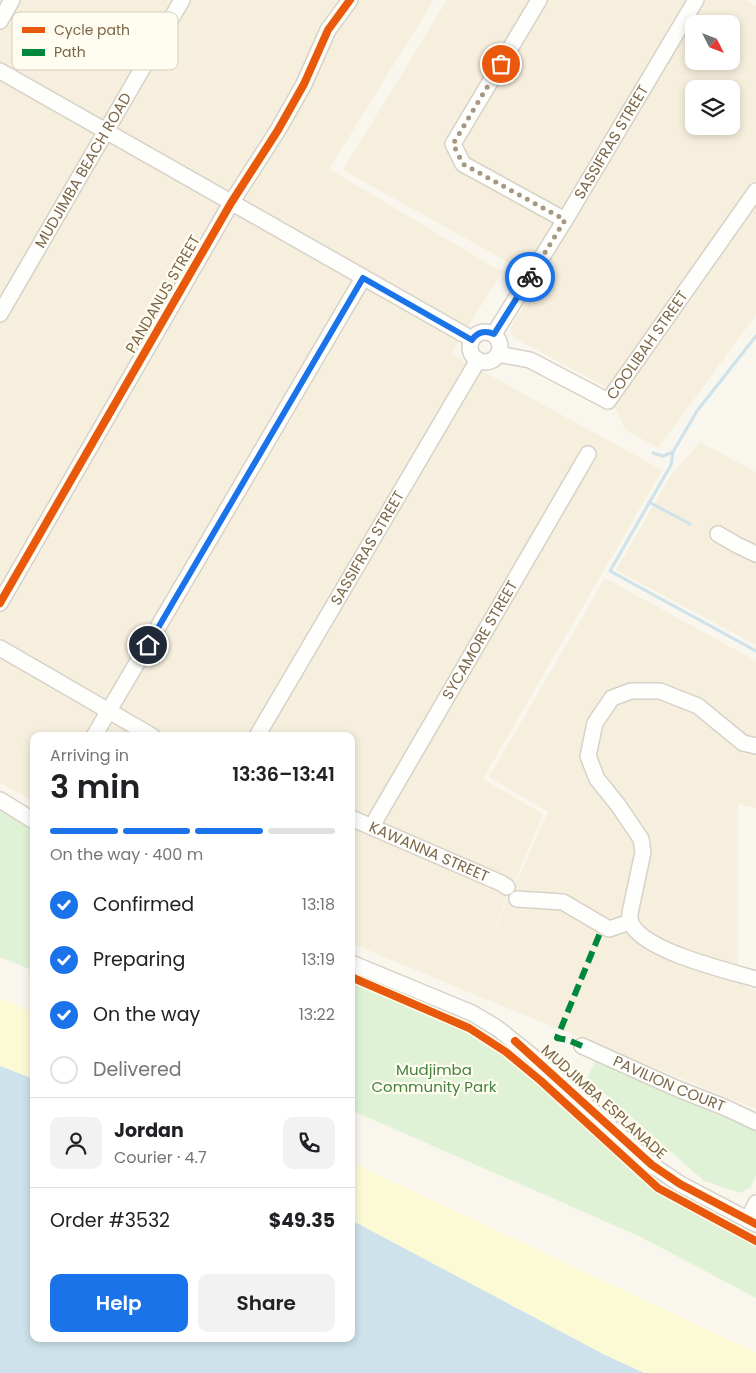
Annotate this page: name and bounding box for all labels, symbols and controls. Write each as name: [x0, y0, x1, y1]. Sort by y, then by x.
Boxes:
legend: [12, 12, 178, 70]
north arrow: [685, 15, 740, 70]
map controls: [685, 15, 740, 135]
text: Cycle path: [54, 20, 130, 40]
text: Path: [54, 42, 86, 62]
pin: [480, 43, 522, 85]
icon: bag: [487, 50, 515, 78]
button: layers: [685, 80, 740, 135]
street label: SASSIFRAS STREET: [569, 81, 653, 203]
street label: MUDJIMBA BEACH ROAD: [30, 89, 136, 252]
street label: PANDANUS STREET: [120, 231, 205, 357]
courier: [505, 252, 555, 302]
icon: bike: [516, 263, 544, 291]
street label: COOLIBAH STREET: [601, 286, 693, 404]
street label: SASSIFRAS STREET: [325, 487, 409, 609]
street label: SYCAMORE STREET: [437, 576, 522, 703]
pin: [127, 624, 169, 666]
icon: home: [134, 631, 162, 659]
text: Arriving in: [50, 744, 129, 767]
text: 13:36–13:41: [232, 761, 335, 788]
text: 3 min: [50, 764, 140, 809]
street label: KAWANNA STREET: [366, 816, 492, 887]
text: On the way · 400 m: [50, 843, 203, 866]
icon: check: [50, 891, 78, 919]
text: Confirmed: [93, 891, 194, 918]
text: 13:18: [302, 893, 335, 916]
icon: check: [50, 946, 78, 974]
text: Preparing: [93, 946, 185, 973]
text: 13:19: [302, 948, 335, 971]
icon: check: [50, 1001, 78, 1029]
text: On the way: [93, 1001, 200, 1028]
text: 13:22: [299, 1003, 335, 1026]
street label: MUDJIMBA ESPLANADE: [537, 1040, 672, 1164]
street label: PAVILION COURT: [610, 1050, 728, 1116]
text: Delivered: [93, 1056, 182, 1083]
park label: Mudjimba Community Park: [371, 1059, 497, 1097]
button: person: [50, 1117, 102, 1169]
text: Jordan: [114, 1117, 184, 1144]
button: phone: [283, 1117, 335, 1169]
text: Courier · 4.7: [114, 1146, 207, 1169]
text: Order #3532: [50, 1207, 170, 1234]
text: $49.35: [269, 1207, 335, 1234]
button: Help: [50, 1274, 188, 1332]
button: Share: [198, 1274, 335, 1332]

